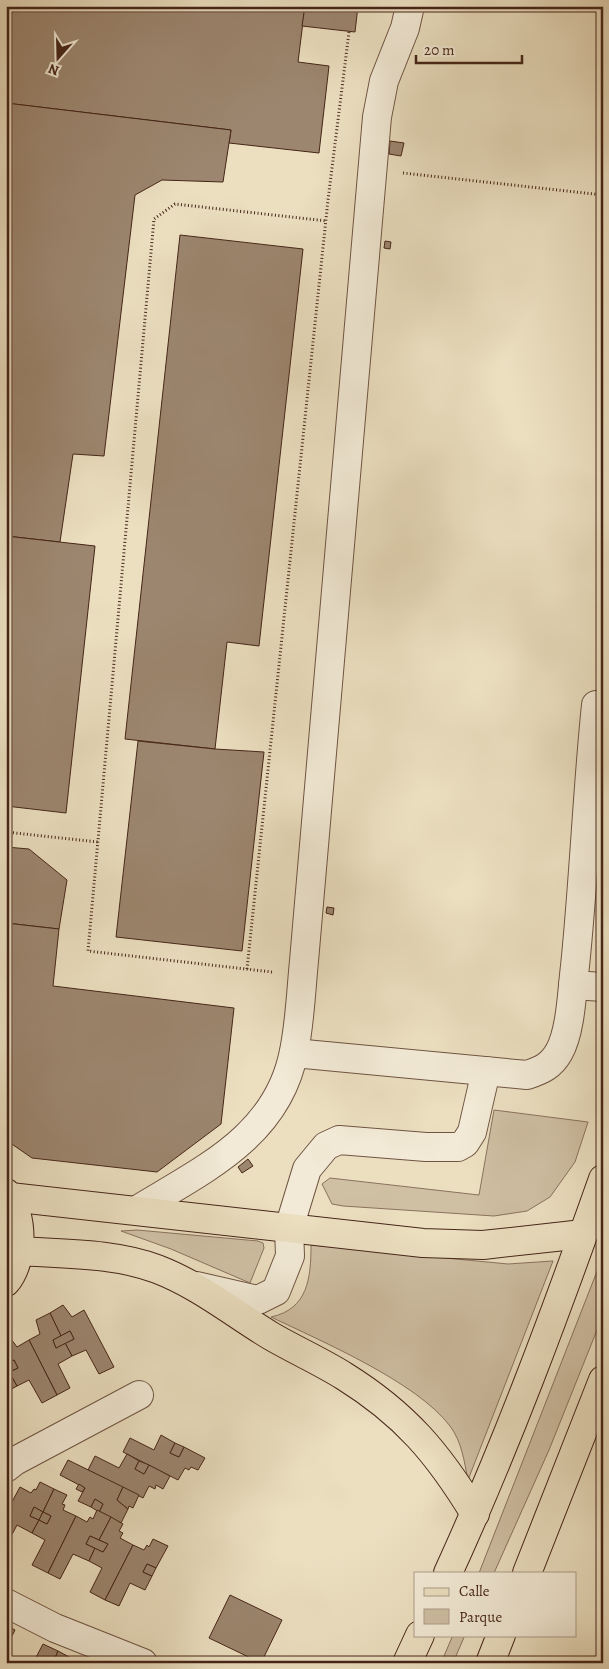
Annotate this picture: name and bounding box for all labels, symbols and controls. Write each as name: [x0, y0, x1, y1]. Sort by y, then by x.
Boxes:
north arrow: [32, 32, 82, 82]
scale bar: [416, 32, 523, 64]
text: 20 m: [424, 40, 455, 60]
text: N: [46, 59, 62, 80]
legend: [414, 1572, 576, 1636]
text: Calle: [459, 1581, 490, 1601]
text: Parque: [459, 1607, 502, 1627]

